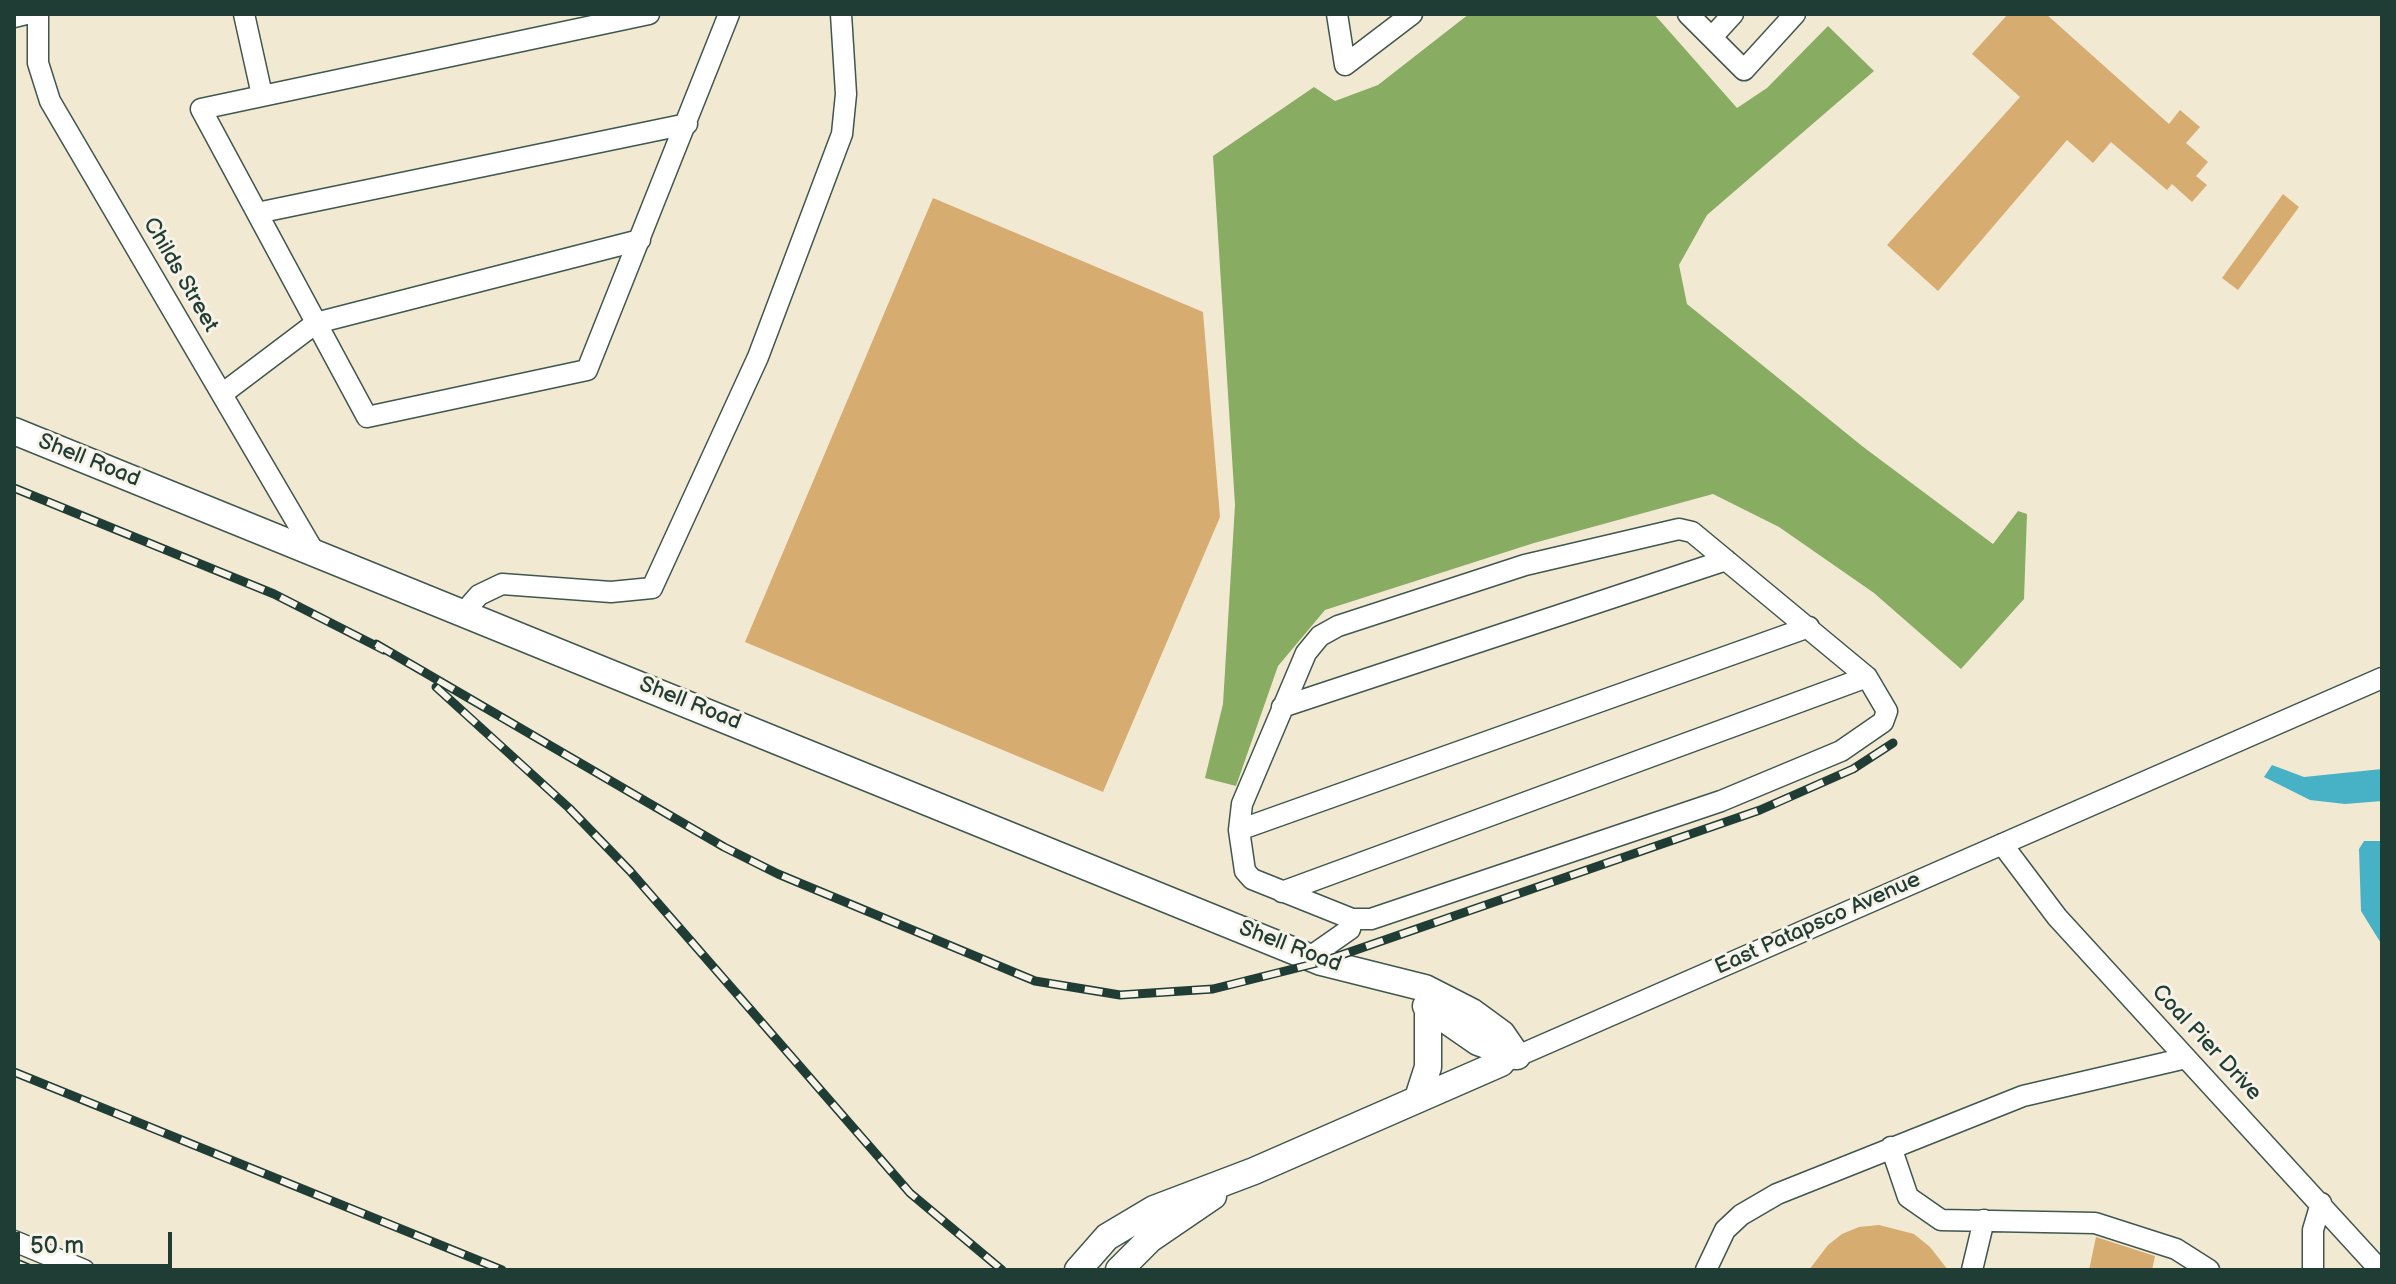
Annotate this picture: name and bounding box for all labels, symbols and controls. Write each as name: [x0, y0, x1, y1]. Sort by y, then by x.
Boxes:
street label: Childs Street: [137, 213, 223, 337]
street label: Shell Road: [34, 429, 144, 493]
street label: Shell Road: [635, 672, 745, 736]
street label: East Patapsco Avenue: [1711, 867, 1925, 981]
street label: Shell Road: [1235, 915, 1345, 979]
street label: Coal Pier Drive: [2146, 979, 2266, 1107]
scale bar: [20, 1216, 176, 1266]
text: 50 m: [30, 1231, 84, 1260]

